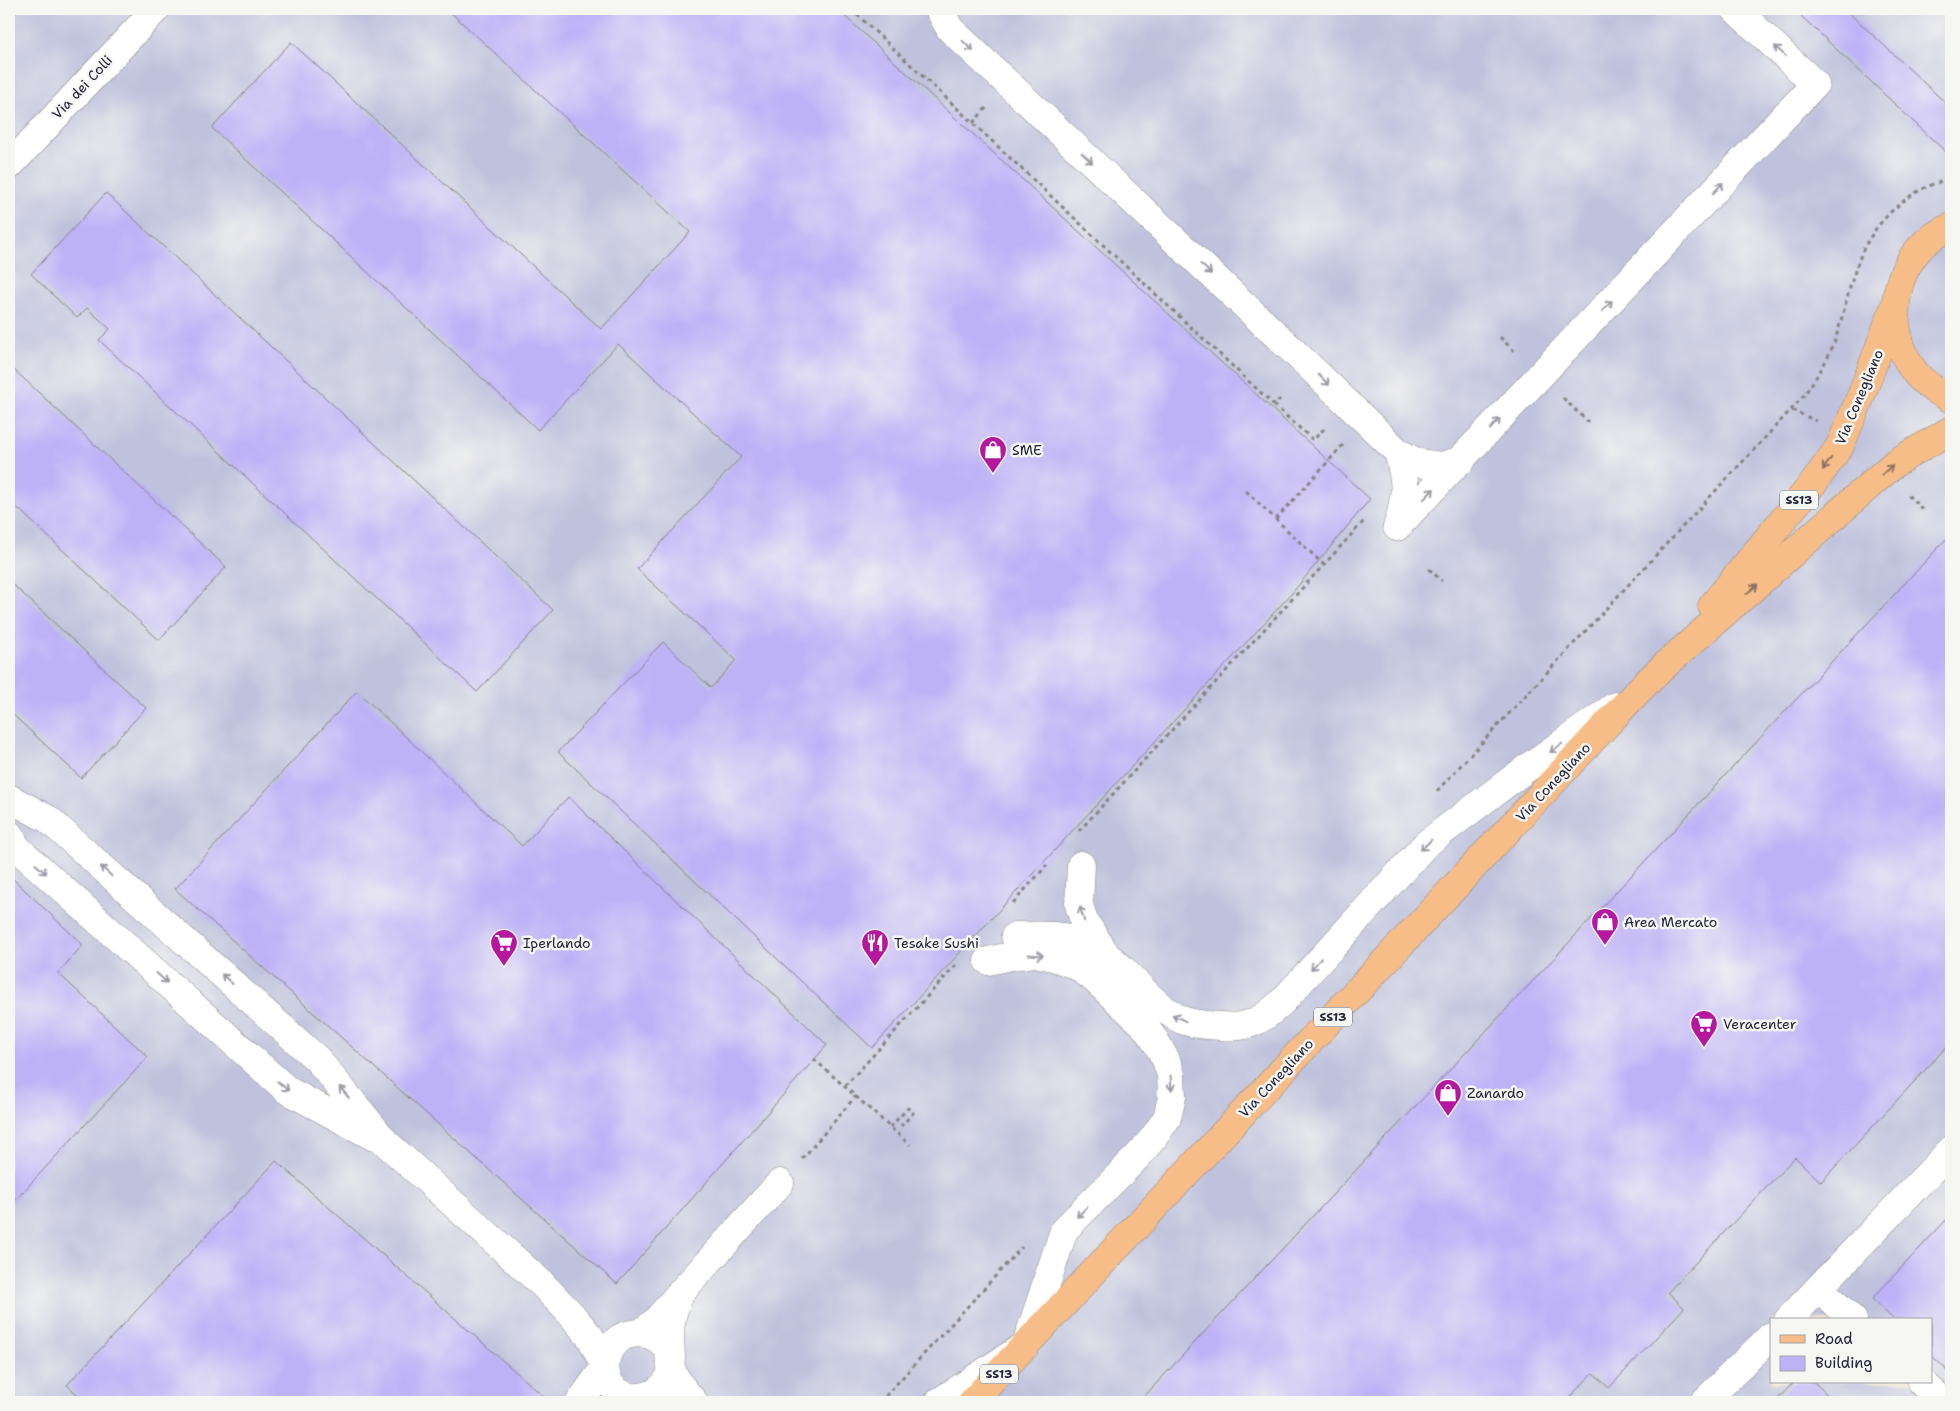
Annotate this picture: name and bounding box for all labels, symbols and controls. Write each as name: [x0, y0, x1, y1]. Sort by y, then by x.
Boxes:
one-way arrow: [962, 40, 975, 52]
one-way arrow: [1773, 45, 1786, 57]
street label: Via dei Colli: [48, 51, 116, 123]
one-way arrow: [1081, 152, 1093, 164]
one-way arrow: [1712, 181, 1724, 194]
one-way arrow: [1199, 263, 1212, 275]
one-way arrow: [1601, 300, 1613, 312]
street label: Via Conegliano: [1831, 347, 1887, 447]
one-way arrow: [1318, 374, 1330, 386]
one-way arrow: [1489, 418, 1501, 431]
shop icon: SME: [978, 435, 1008, 474]
place label: SME: [1012, 441, 1042, 459]
one-way arrow: [1822, 457, 1832, 471]
one-way arrow: [1881, 464, 1894, 476]
one-way arrow: [1423, 488, 1435, 500]
road number: SS13: [1780, 490, 1818, 510]
one-way arrow: [1745, 583, 1758, 594]
street label: Via Conegliano: [1512, 739, 1594, 825]
one-way arrow: [1549, 743, 1563, 753]
one-way arrow: [1420, 839, 1432, 851]
one-way arrow: [34, 864, 47, 875]
one-way arrow: [100, 865, 113, 876]
one-way arrow: [1076, 906, 1086, 922]
shop icon: Area Mercato: [1590, 907, 1620, 946]
place label: Area Mercato: [1624, 913, 1717, 931]
supermarket icon: Iperlando: [489, 928, 519, 967]
restaurant icon: Tesake Sushi: [860, 928, 890, 967]
place label: Iperlando: [523, 934, 591, 952]
place label: Tesake Sushi: [894, 934, 979, 952]
one-way arrow: [1028, 950, 1044, 960]
one-way arrow: [1310, 958, 1322, 971]
one-way arrow: [155, 972, 168, 984]
one-way arrow: [221, 973, 234, 985]
road number: SS13: [1314, 1008, 1352, 1026]
supermarket icon: Veracenter: [1689, 1009, 1719, 1048]
one-way arrow: [1172, 1012, 1187, 1022]
place label: Veracenter: [1723, 1015, 1797, 1033]
street label: Via Conegliano: [1235, 1035, 1317, 1121]
one-way arrow: [1167, 1075, 1176, 1091]
shop icon: Zanardo: [1433, 1078, 1463, 1117]
one-way arrow: [276, 1080, 289, 1091]
place label: Zanardo: [1467, 1084, 1524, 1102]
one-way arrow: [338, 1086, 349, 1099]
one-way arrow: [1076, 1206, 1088, 1218]
legend: [1770, 1318, 1932, 1384]
text: Road: [1815, 1329, 1853, 1349]
text: Building: [1815, 1353, 1872, 1373]
road number: SS13: [980, 1365, 1018, 1384]

